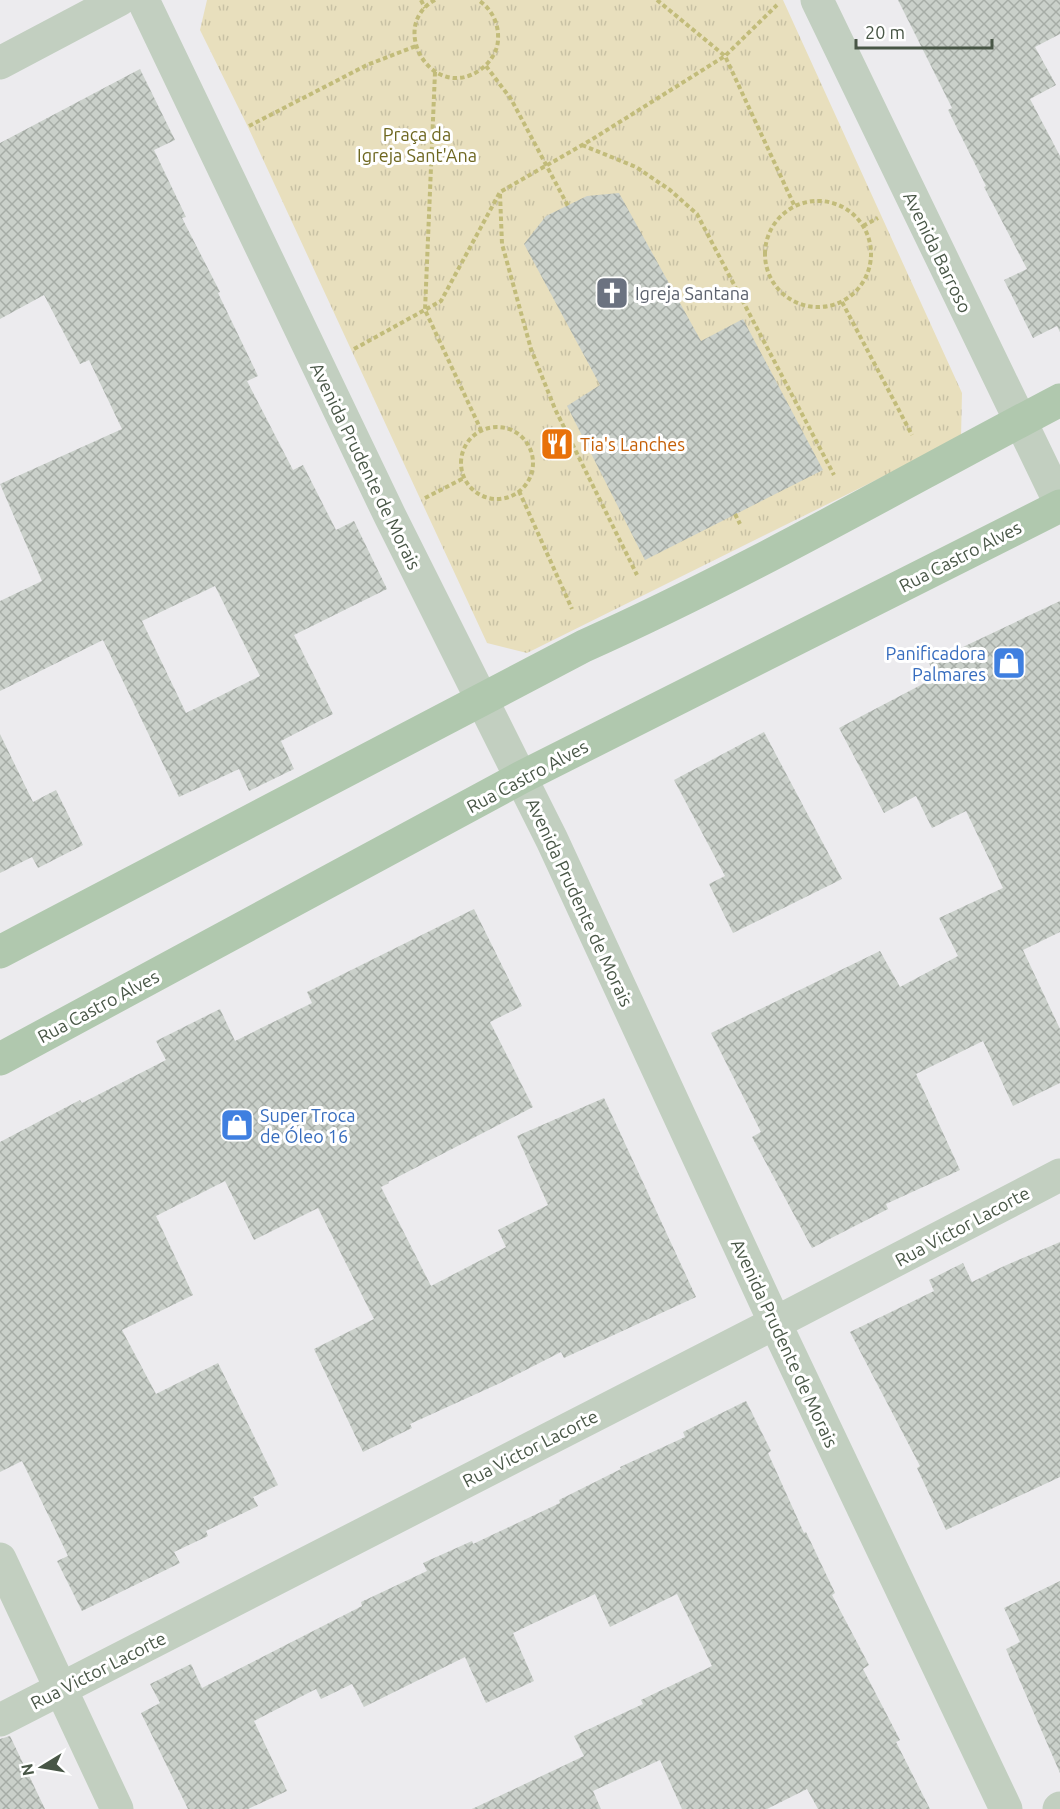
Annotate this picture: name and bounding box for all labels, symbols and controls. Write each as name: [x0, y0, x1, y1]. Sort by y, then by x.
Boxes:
scale bar: [856, 12, 992, 50]
text: 20 m: [865, 22, 905, 42]
park label: Praça da Igreja Sant'Ana: [357, 124, 477, 165]
street label: Avenida Barroso: [900, 188, 976, 316]
church icon: Igreja Santana: [594, 275, 630, 311]
place label: Igreja Santana: [635, 283, 749, 303]
street label: Avenida Prudente de Morais: [307, 359, 425, 573]
restaurant icon: Tia's Lanches: [539, 426, 575, 462]
place label: Tia's Lanches: [580, 434, 685, 454]
street label: Rua Castro Alves: [896, 516, 1025, 595]
place label: Panificadora Palmares: [886, 643, 986, 684]
shop icon: Panificadora Palmares: [991, 645, 1027, 681]
street label: Rua Castro Alves: [463, 736, 591, 816]
street label: Avenida Prudente de Morais: [523, 795, 637, 1009]
street label: Rua Castro Alves: [34, 966, 162, 1046]
place label: Super Troca de Óleo 16: [260, 1105, 355, 1146]
shop icon: Super Troca de Óleo 16: [219, 1107, 255, 1143]
street label: Rua Victor Lacorte: [891, 1182, 1033, 1270]
street label: Avenida Prudente de Morais: [728, 1236, 842, 1450]
street label: Rua Victor Lacorte: [459, 1405, 601, 1491]
street label: Rua Victor Lacorte: [27, 1627, 169, 1713]
north arrow: [12, 1737, 72, 1797]
text: N: [17, 1762, 37, 1777]

